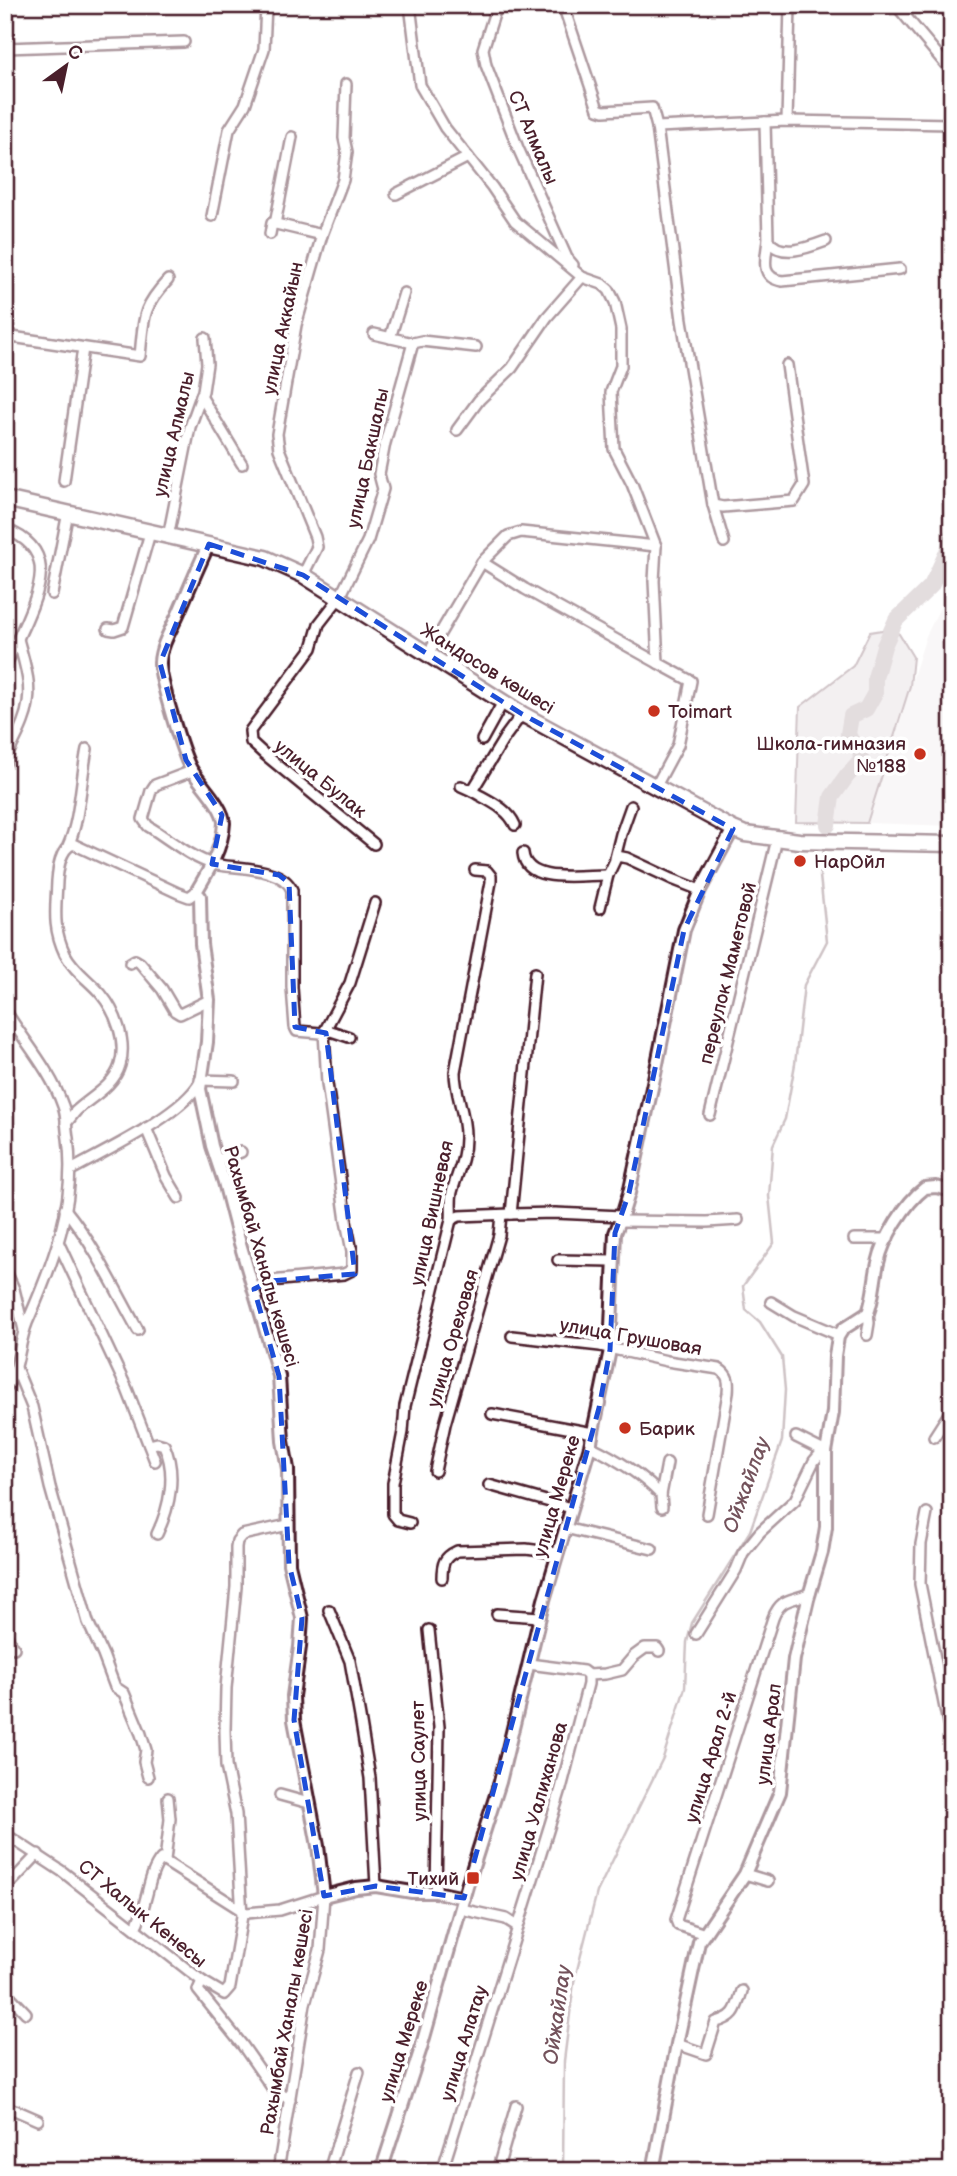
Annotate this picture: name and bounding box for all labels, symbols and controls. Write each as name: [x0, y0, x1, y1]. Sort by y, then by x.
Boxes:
north arrow: [32, 32, 102, 102]
text: С: [63, 40, 86, 66]
street label: СТ Алмалы: [503, 87, 563, 188]
street label: улица Аккайын: [258, 260, 309, 397]
street label: улица Алмалы: [149, 369, 200, 499]
street label: улица Бакшалы: [342, 386, 395, 530]
street label: Жандосов көшесі: [416, 619, 559, 720]
place label: Toimart: [668, 701, 732, 724]
marker: Toimart: [646, 703, 662, 719]
place label: Школа-гимназия №188: [756, 733, 906, 778]
street label: улица Булак: [269, 735, 371, 823]
marker: Школа-гимназия №188: [912, 746, 928, 762]
place label: НарОйл: [814, 851, 885, 874]
marker: НарОйл: [792, 853, 808, 869]
street label: переулок Маметовой: [695, 880, 762, 1067]
street label: улица Вишневая: [406, 1138, 459, 1288]
street label: Рахымбай Ханалы көшесі: [218, 1143, 303, 1370]
street label: улица Ореховая: [423, 1267, 484, 1410]
street label: улица Грушовая: [558, 1314, 704, 1361]
place label: Барик: [639, 1418, 695, 1441]
marker: Барик: [617, 1420, 633, 1436]
street label: улица Мереке: [529, 1432, 586, 1560]
water label: Ойжайлау: [718, 1433, 776, 1537]
street label: улица Арал: [752, 1682, 787, 1786]
street label: улица Арал 2-й: [681, 1689, 742, 1826]
street label: улица Саулет: [407, 1700, 432, 1822]
street label: улица Уалиханова: [506, 1719, 573, 1884]
street label: СТ Халык Кенесы: [73, 1855, 211, 1973]
place label: Тихий: [407, 1868, 459, 1891]
marker: Тихий: [465, 1870, 481, 1886]
street label: Рахымбай Ханалы көшесі: [256, 1907, 319, 2137]
water label: Ойжайлау: [538, 1962, 577, 2066]
street label: улица Мереке: [375, 1977, 434, 2105]
street label: улица Алатау: [436, 1983, 493, 2104]

